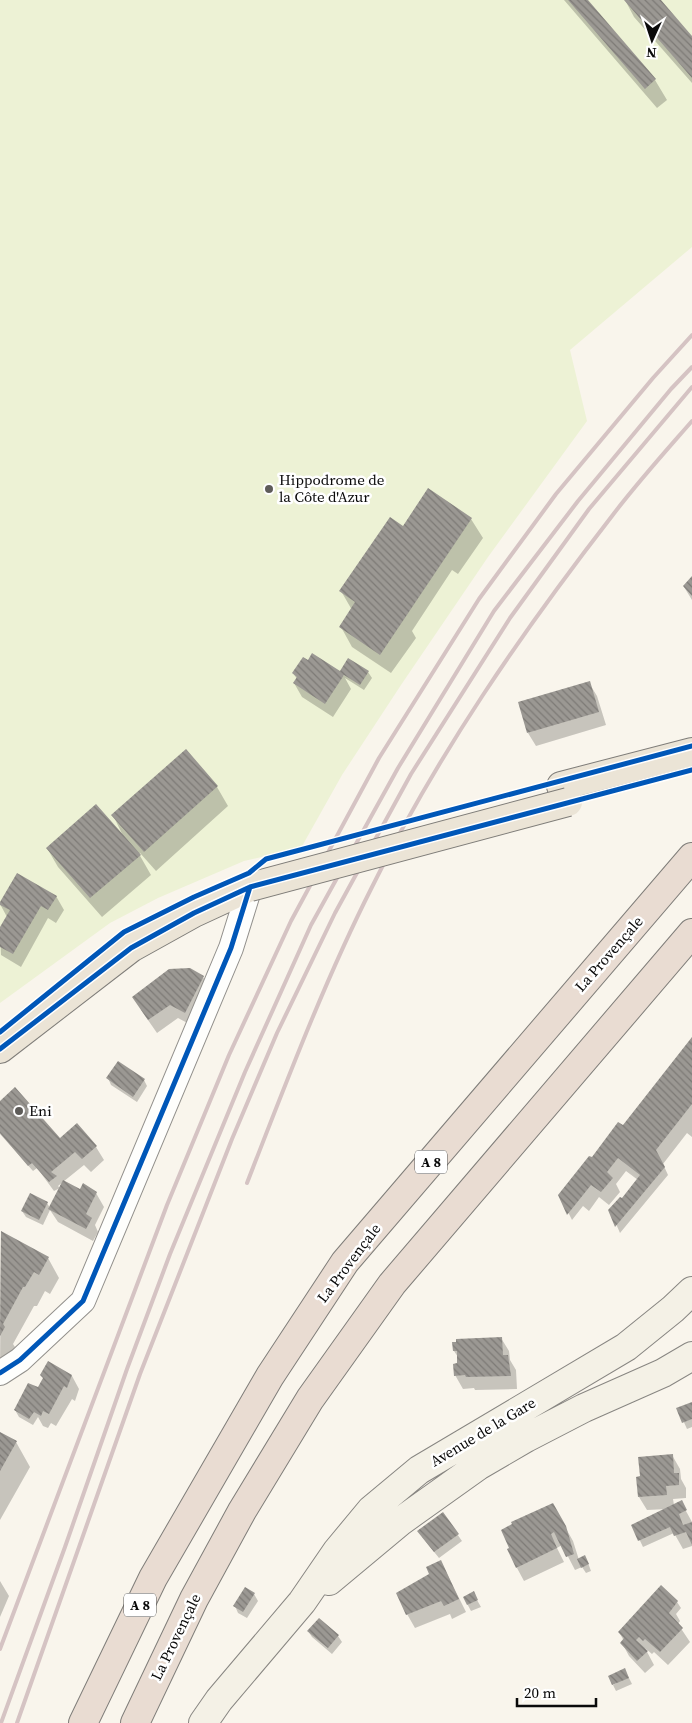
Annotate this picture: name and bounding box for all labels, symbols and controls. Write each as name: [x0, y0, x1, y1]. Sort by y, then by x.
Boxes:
north arrow: [627, 15, 677, 65]
text: N: [646, 43, 657, 63]
place label: Hippodrome de la Côte d'Azur: [279, 469, 385, 507]
marker: Hippodrome de la Côte d'Azur: [263, 483, 275, 495]
street label: La Provençale: [570, 911, 648, 996]
place label: Eni: [29, 1100, 52, 1121]
marker: Eni: [13, 1105, 25, 1117]
road number: A 8: [415, 1150, 447, 1174]
street label: La Provençale: [312, 1218, 386, 1307]
street label: Avenue de la Gare: [426, 1392, 540, 1471]
street label: La Provençale: [145, 1589, 206, 1684]
road number: A 8: [124, 1594, 156, 1616]
scale bar: [517, 1676, 596, 1708]
text: 20 m: [524, 1682, 556, 1703]

